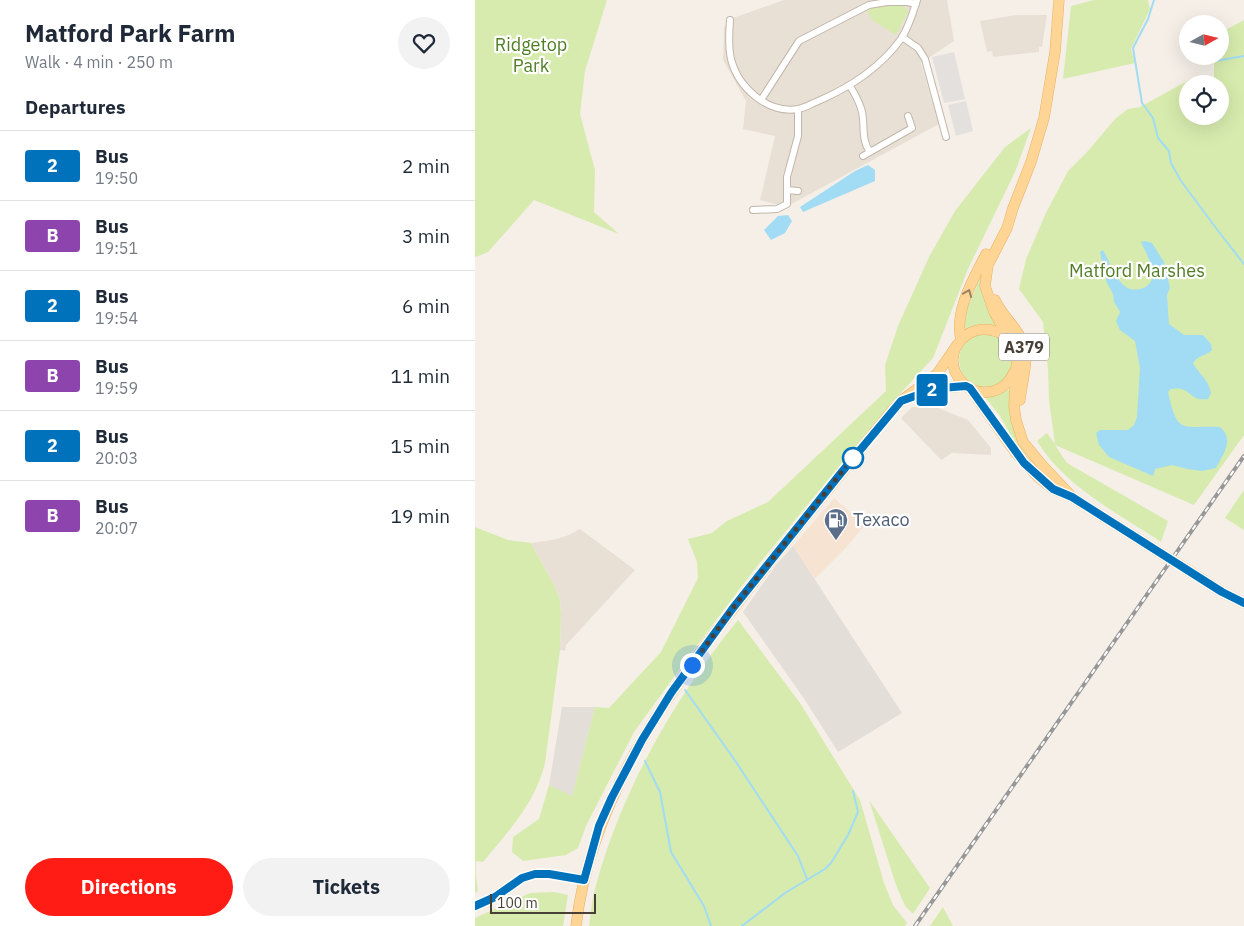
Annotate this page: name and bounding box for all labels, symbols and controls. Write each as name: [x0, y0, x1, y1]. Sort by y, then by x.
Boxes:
north arrow: [1179, 15, 1229, 65]
map controls: [1179, 15, 1229, 125]
text: Matford Park Farm: [25, 17, 235, 49]
button: heart: [398, 17, 450, 69]
park label: Ridgetop Park: [495, 33, 567, 77]
text: Walk · 4 min · 250 m: [25, 52, 173, 72]
button: locate: [1179, 75, 1229, 125]
text: Departures: [25, 95, 125, 119]
text: Bus: [95, 144, 129, 168]
text: 2: [47, 154, 58, 177]
text: 2 min: [402, 154, 450, 178]
text: 19:50: [95, 168, 138, 188]
text: Bus: [95, 214, 129, 238]
text: B: [46, 224, 59, 247]
text: 3 min: [402, 224, 450, 248]
text: 19:51: [95, 238, 138, 258]
park label: Matford Marshes: [1069, 259, 1205, 282]
text: Bus: [95, 284, 129, 308]
one-way arrow: [961, 289, 972, 298]
text: 2: [47, 294, 58, 317]
text: 6 min: [402, 294, 450, 318]
text: 19:54: [95, 308, 138, 328]
road number: A379: [999, 334, 1049, 361]
text: Bus: [95, 354, 129, 378]
text: B: [46, 364, 59, 387]
text: 11 min: [391, 364, 450, 388]
line badge: 2: [916, 374, 948, 406]
text: 19:59: [95, 378, 138, 398]
text: 2: [927, 378, 937, 401]
text: Bus: [95, 424, 129, 448]
text: 2: [47, 434, 58, 457]
text: 15 min: [391, 434, 450, 458]
unlabelled marker: [842, 447, 864, 469]
text: 20:03: [95, 448, 138, 468]
text: Bus: [95, 494, 129, 518]
text: B: [46, 504, 59, 527]
text: 19 min: [391, 504, 450, 528]
fuel station icon: Texaco: [823, 507, 849, 541]
place label: Texaco: [853, 508, 910, 531]
text: 20:07: [95, 518, 138, 538]
your location: [680, 653, 705, 678]
button: Directions: [25, 858, 233, 916]
button: Tickets: [243, 858, 450, 916]
scale bar: [490, 891, 596, 914]
text: 100 m: [497, 894, 538, 912]

